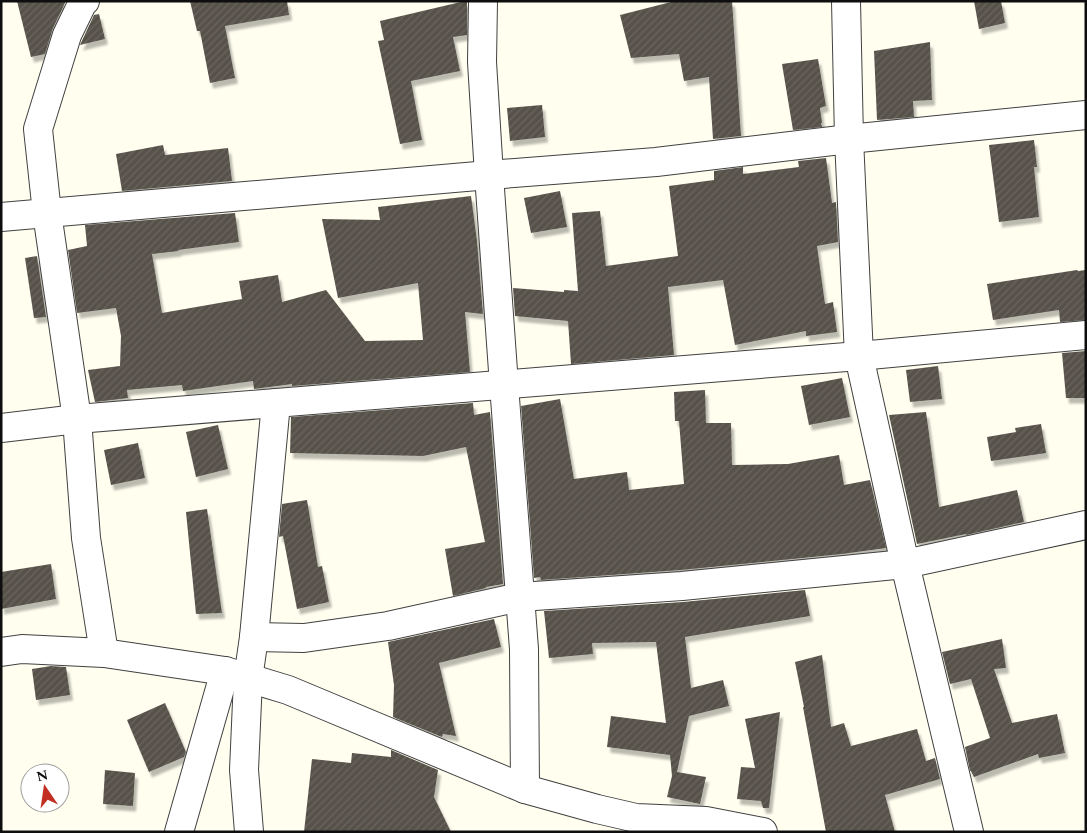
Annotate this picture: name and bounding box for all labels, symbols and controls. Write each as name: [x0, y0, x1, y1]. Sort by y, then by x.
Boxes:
north arrow: [20, 763, 70, 813]
text: N: [34, 764, 50, 787]

